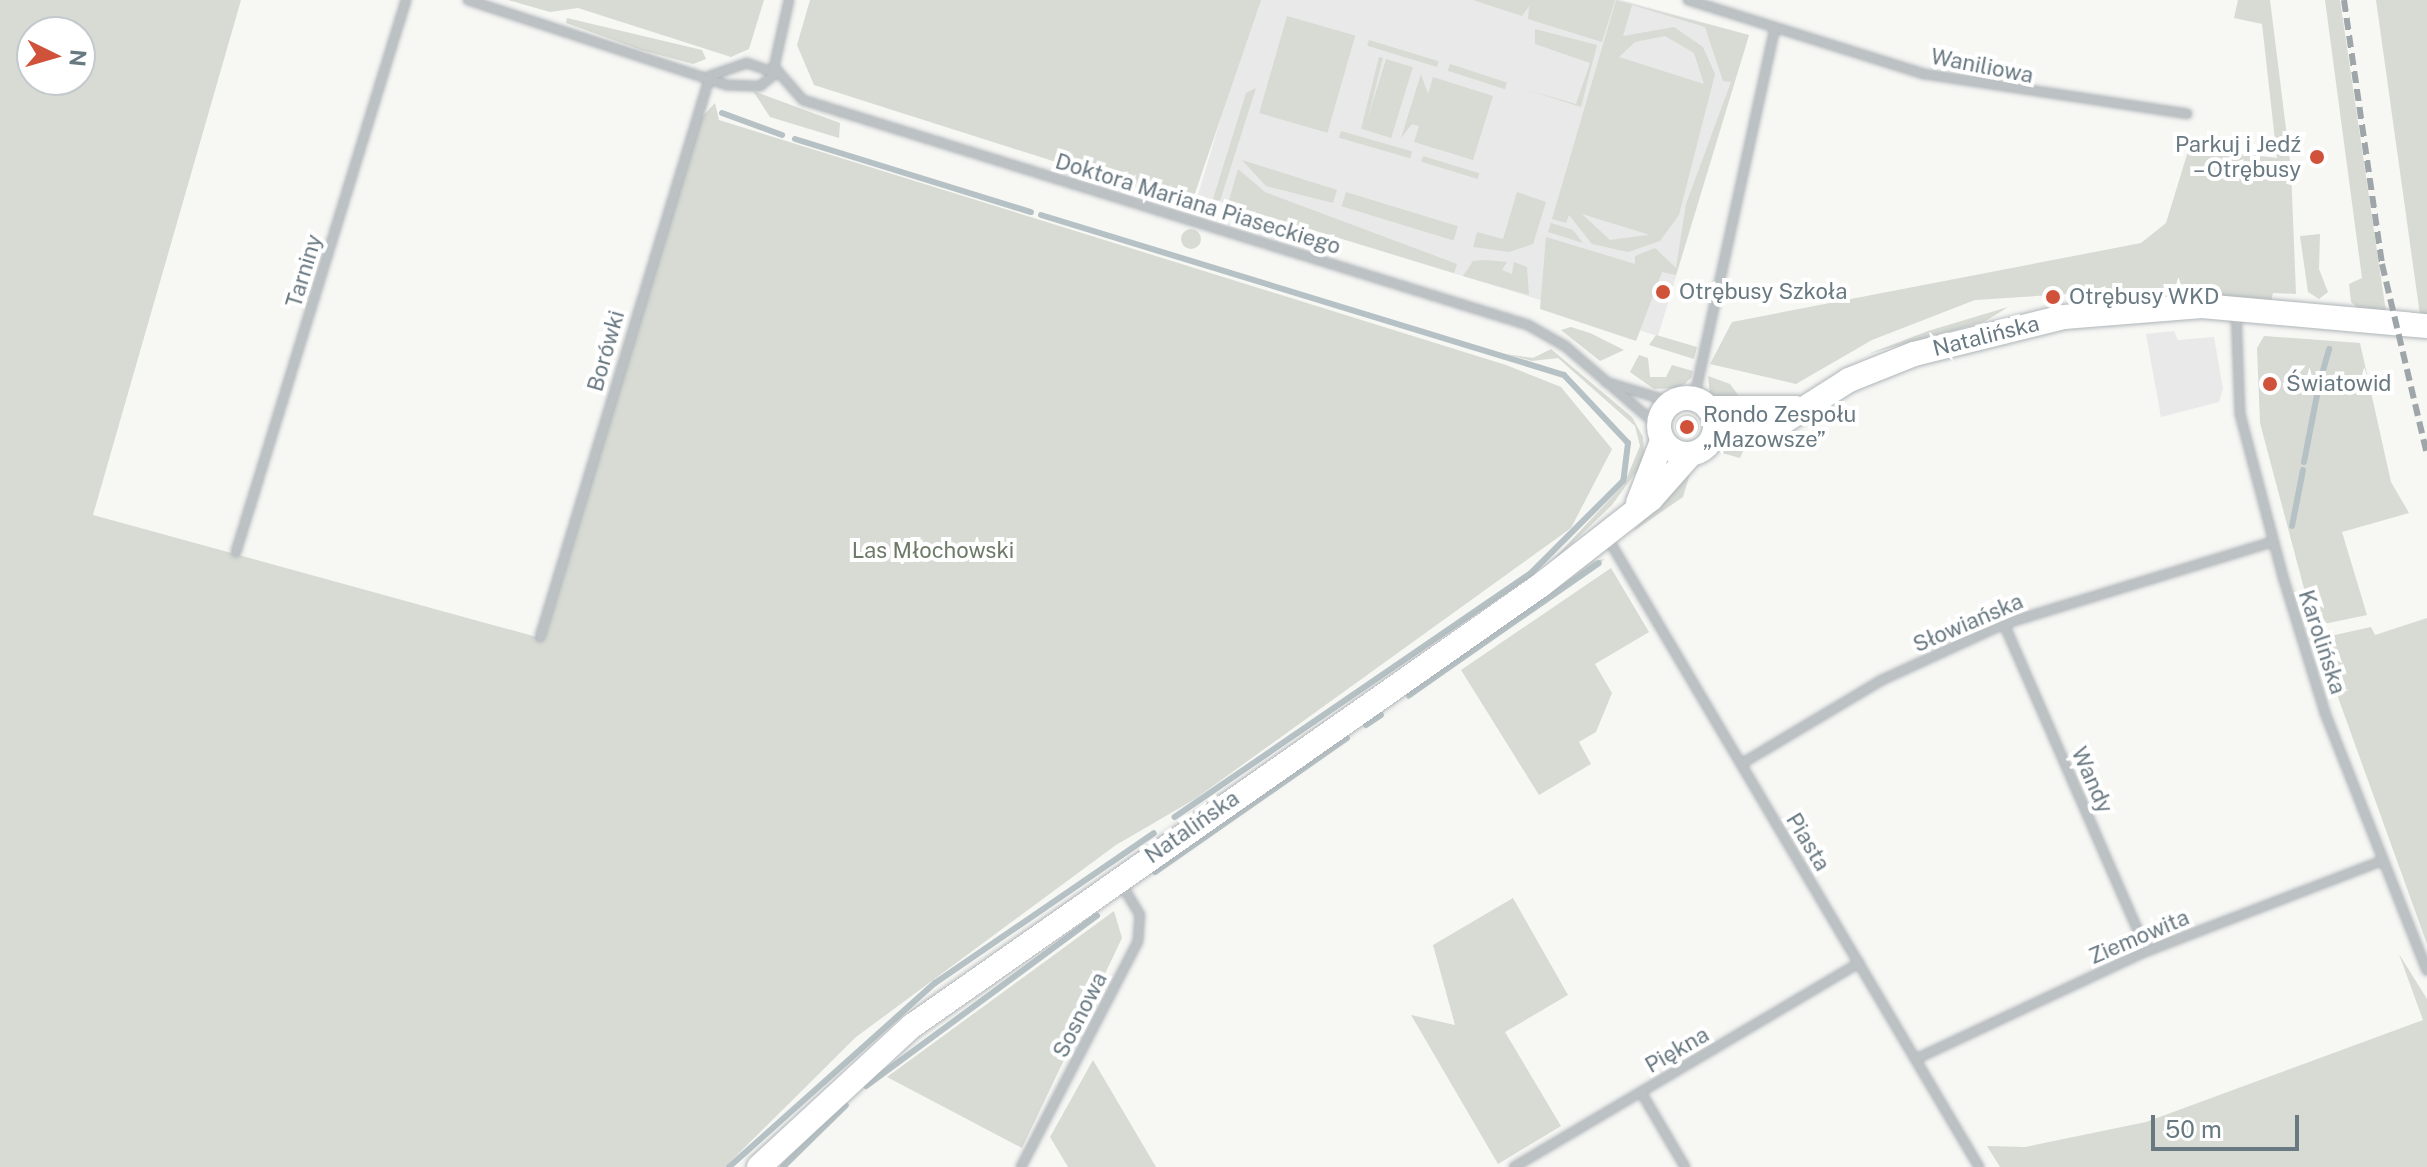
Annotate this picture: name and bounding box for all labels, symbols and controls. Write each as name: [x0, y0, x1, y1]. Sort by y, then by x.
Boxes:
north arrow: [16, 16, 96, 96]
street label: Waniliowa: [1929, 43, 2035, 89]
text: N: [64, 48, 92, 68]
place label: Parkuj i Jedź – Otrębusy: [2175, 131, 2301, 182]
street label: Doktora Mariana Piaseckiego: [1052, 148, 1344, 260]
marker: Parkuj i Jedź – Otrębusy: [2308, 148, 2326, 166]
street label: Tarniny: [280, 231, 328, 311]
place label: Otrębusy Szkoła: [1679, 279, 1848, 305]
marker: Otrębusy Szkoła: [1654, 283, 1672, 301]
place label: Otrębusy WKD: [2069, 284, 2220, 310]
marker: Otrębusy WKD: [2044, 288, 2062, 306]
street label: Borówki: [582, 307, 630, 395]
street label: Natalińska: [1930, 310, 2042, 362]
place label: Światowid: [2286, 371, 2391, 397]
marker: Światowid: [2261, 375, 2279, 393]
place label: Rondo Zespołu „Mazowsze”: [1703, 401, 1856, 452]
marker: Rondo Zespołu „Mazowsze”: [1678, 418, 1696, 436]
park label: Las Młochowski: [852, 538, 1014, 564]
street label: Karolińska: [2293, 587, 2351, 697]
street label: Słowiańska: [1909, 588, 2027, 658]
street label: Wandy: [2066, 743, 2118, 817]
street label: Natalińska: [1140, 785, 1244, 869]
street label: Piasta: [1780, 808, 1836, 876]
street label: Ziemowita: [2085, 904, 2193, 970]
street label: Sosnowa: [1047, 968, 1113, 1062]
street label: Piękna: [1640, 1021, 1714, 1079]
scale bar: [2155, 1099, 2303, 1149]
text: 50 m: [2165, 1115, 2222, 1143]

